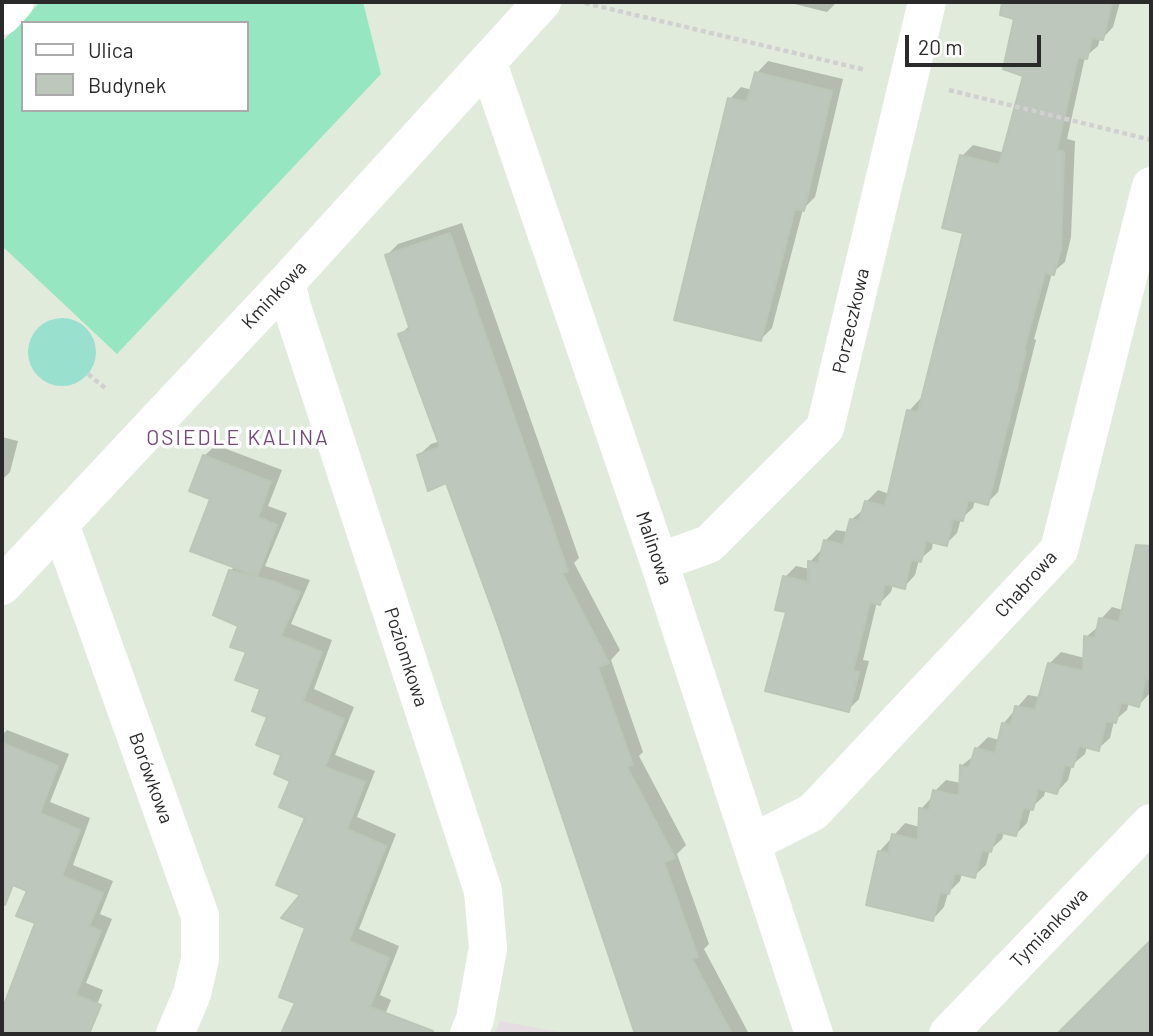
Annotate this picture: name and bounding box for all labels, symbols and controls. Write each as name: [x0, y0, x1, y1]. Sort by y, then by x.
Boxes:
legend: [21, 21, 248, 112]
scale bar: [908, 21, 1044, 65]
text: 20 m: [918, 34, 963, 59]
text: Ulica: [88, 37, 133, 62]
text: Budynek: [88, 72, 166, 97]
street label: Kminkowa: [237, 256, 311, 334]
street label: Porzeczkowa: [828, 266, 874, 376]
district label: OSIEDLE KALINA: [148, 425, 328, 451]
street label: Malinowa: [631, 508, 677, 588]
street label: Chabrowa: [990, 546, 1062, 622]
street label: Poziomkowa: [379, 605, 433, 709]
street label: Borówkowa: [124, 730, 178, 826]
street label: Tymiankowa: [1005, 883, 1093, 973]

